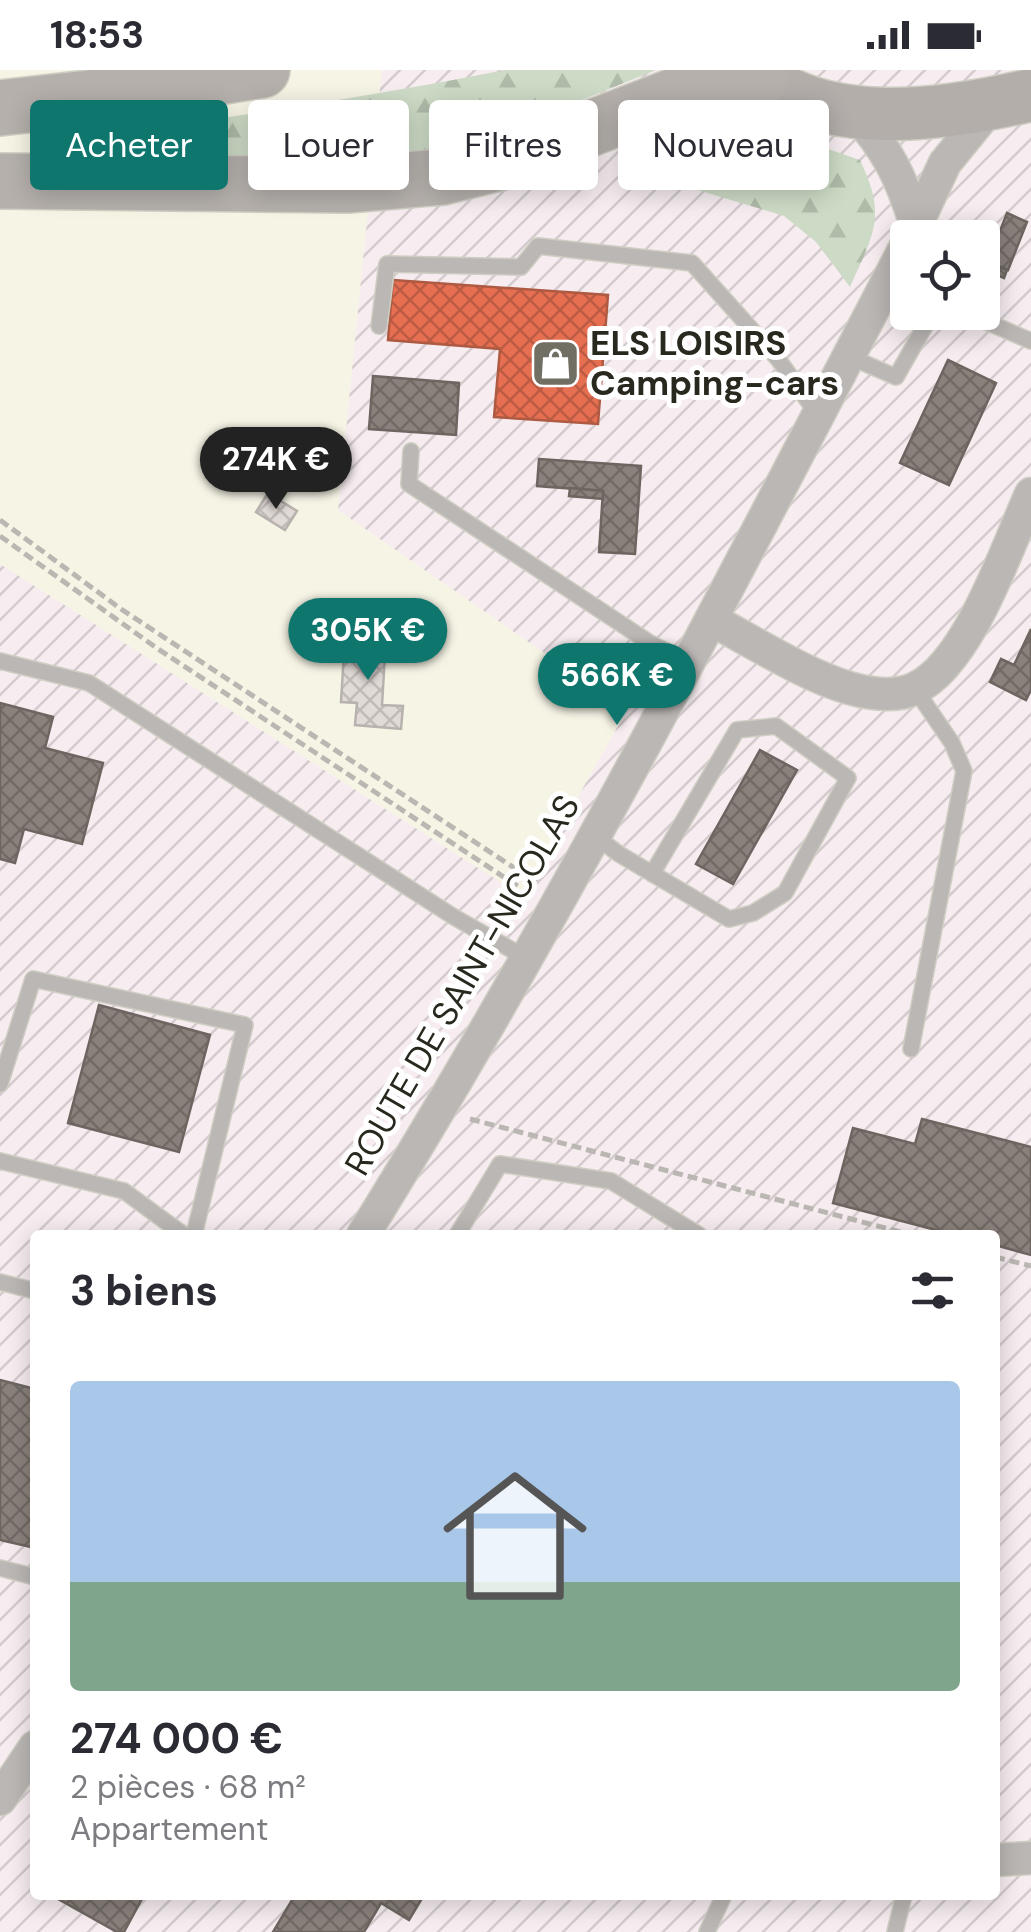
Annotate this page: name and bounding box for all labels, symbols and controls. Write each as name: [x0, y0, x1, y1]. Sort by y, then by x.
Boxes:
text: 18:53: [50, 10, 144, 60]
chip: Acheter: [30, 100, 228, 190]
chip: Louer: [248, 100, 409, 190]
chip: Filtres: [429, 100, 598, 190]
chip: Nouveau: [618, 100, 829, 190]
map controls: [890, 220, 1000, 330]
button: locate: [890, 220, 1000, 330]
place label: ELS LOISIRS Camping-cars: [590, 320, 839, 406]
shop icon: ELS LOISIRS Camping-cars: [529, 337, 581, 389]
pin: 274K €: [195, 427, 357, 512]
text: 274K €: [222, 438, 330, 480]
pin: 305K €: [287, 598, 449, 683]
text: 305K €: [310, 609, 426, 651]
pin: 566K €: [536, 643, 698, 728]
text: 566K €: [560, 654, 674, 696]
street label: ROUTE DE SAINT-NICOLAS: [334, 786, 590, 1184]
text: 3 biens: [70, 1263, 218, 1318]
icon: filters: [905, 1263, 960, 1318]
icon: home: [425, 1446, 605, 1626]
text: 274 000 €: [70, 1711, 283, 1766]
text: 2 pièces · 68 m²: [70, 1766, 306, 1808]
text: Appartement: [70, 1808, 268, 1850]

